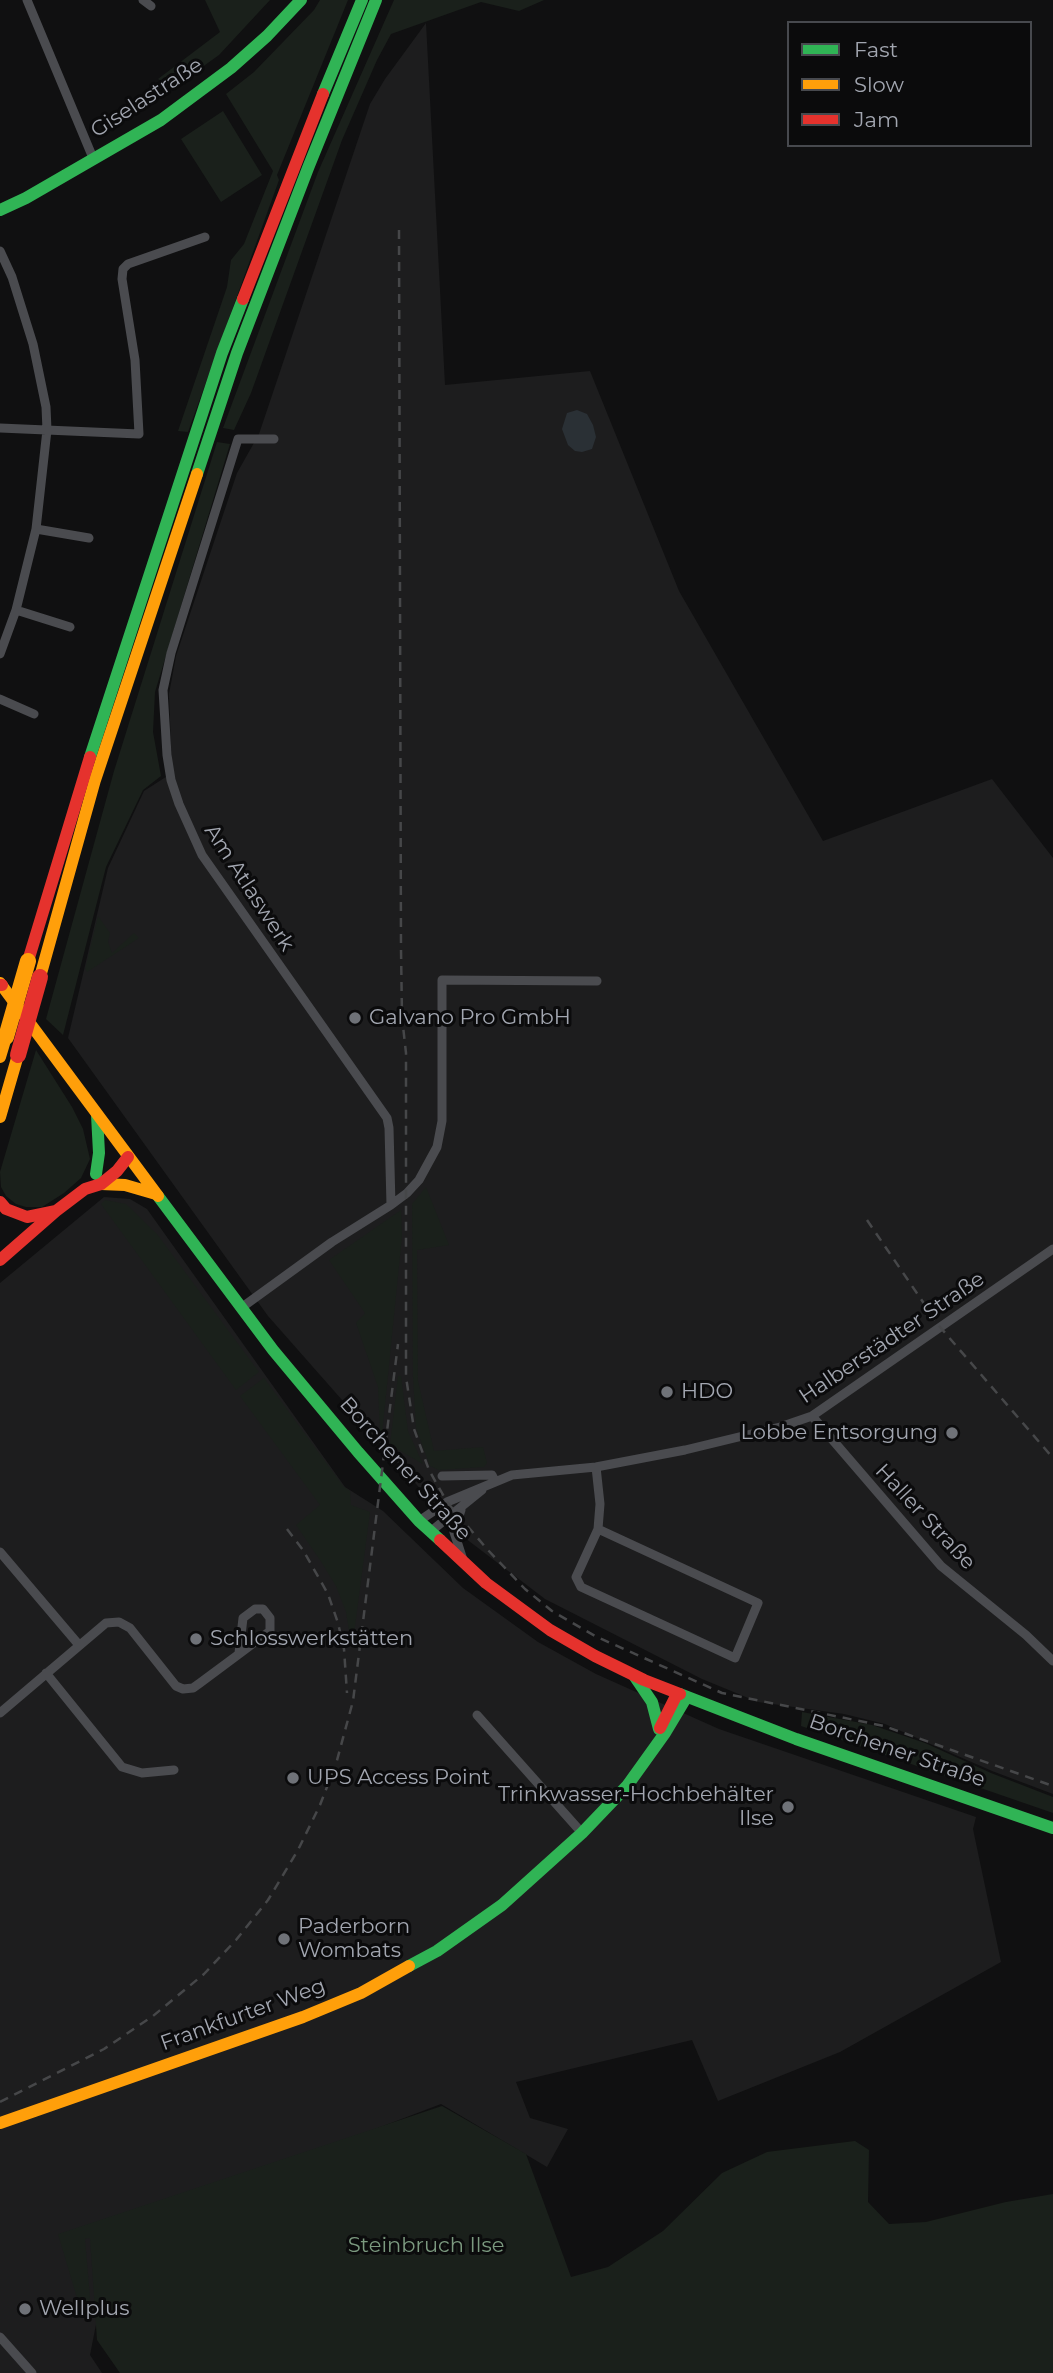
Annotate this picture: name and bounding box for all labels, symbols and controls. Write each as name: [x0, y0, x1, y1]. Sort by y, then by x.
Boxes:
legend: [787, 21, 1032, 147]
text: Fast: [854, 37, 898, 62]
street label: Giselastraße: [86, 52, 208, 144]
text: Slow: [854, 72, 904, 97]
text: Jam: [854, 107, 899, 132]
street label: Am Atlaswerk: [199, 820, 299, 956]
place label: Galvano Pro GmbH: [369, 1005, 571, 1031]
marker: Galvano Pro GmbH: [347, 1010, 363, 1026]
street label: Halberstädter Straße: [795, 1267, 989, 1409]
place label: HDO: [681, 1379, 733, 1405]
marker: HDO: [659, 1384, 675, 1400]
street label: Borchener Straße: [334, 1392, 476, 1546]
place label: Lobbe Entsorgung: [741, 1420, 938, 1446]
marker: Lobbe Entsorgung: [944, 1425, 960, 1441]
street label: Haller Straße: [870, 1459, 980, 1575]
place label: Schlosswerkstätten: [210, 1626, 413, 1652]
marker: Schlosswerkstätten: [188, 1631, 204, 1647]
street label: Borchener Straße: [806, 1709, 988, 1793]
place label: UPS Access Point: [307, 1765, 490, 1791]
marker: UPS Access Point: [285, 1770, 301, 1786]
place label: Trinkwasser-Hochbehälter Ilse: [498, 1782, 774, 1832]
marker: Trinkwasser-Hochbehälter Ilse: [780, 1799, 796, 1815]
place label: Paderborn Wombats: [298, 1914, 410, 1964]
marker: Paderborn Wombats: [276, 1931, 292, 1947]
street label: Frankfurter Weg: [157, 1973, 329, 2057]
park label: Steinbruch Ilse: [348, 2233, 504, 2259]
place label: Wellplus: [39, 2296, 129, 2322]
marker: Wellplus: [17, 2301, 33, 2317]

